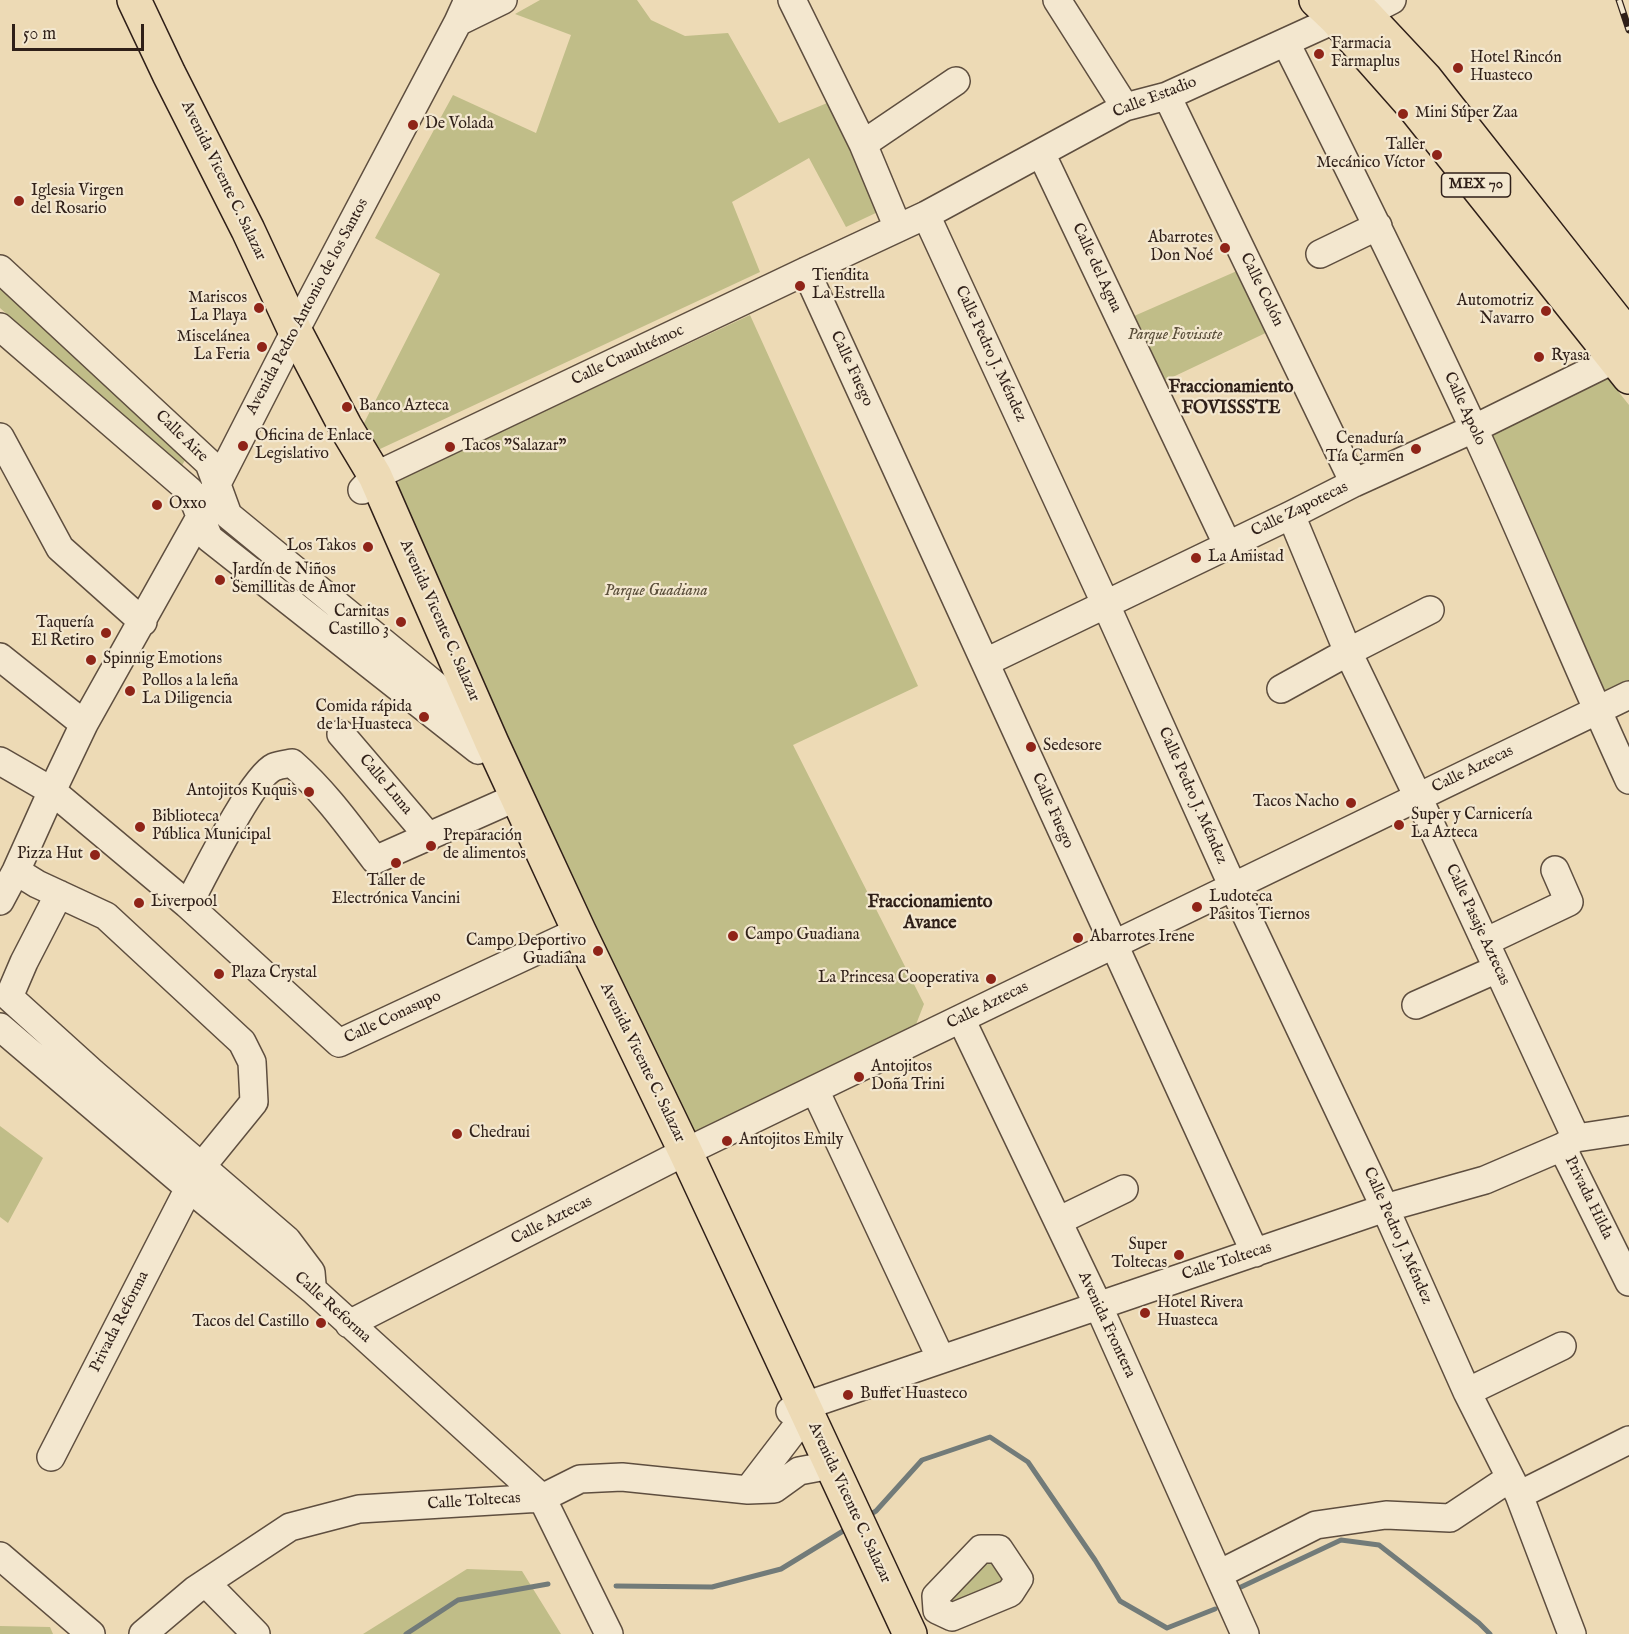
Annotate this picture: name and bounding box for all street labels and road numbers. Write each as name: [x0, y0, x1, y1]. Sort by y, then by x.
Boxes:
street label: Calle Estadio: [1110, 73, 1200, 123]
street label: Avenida Vicente C. Salazar: [176, 98, 270, 264]
road number: MEX 70: [1442, 173, 1510, 197]
street label: Avenida Pedro Antonio de los Santos: [243, 196, 373, 418]
street label: Calle del Agua: [1067, 220, 1125, 316]
street label: Calle Colón: [1235, 250, 1287, 330]
street label: Calle Pedro J. Méndez: [950, 283, 1030, 425]
street label: Calle Cuauhtémoc: [569, 322, 687, 390]
street label: Calle Fuego: [825, 328, 877, 410]
street label: Calle Apolo: [1439, 369, 1489, 449]
street label: Calle Aire: [151, 407, 211, 467]
street label: Calle Zapotecas: [1248, 478, 1352, 542]
street label: Avenida Vicente C. Salazar: [395, 537, 483, 705]
street label: Calle Pedro J. Méndez: [1153, 725, 1231, 867]
street label: Calle Aztecas: [1429, 742, 1517, 798]
street label: Calle Luna: [354, 751, 416, 819]
street label: Calle Fuego: [1027, 770, 1077, 852]
street label: Calle Pasaje Aztecas: [1440, 861, 1514, 989]
street label: Calle Aztecas: [944, 978, 1032, 1034]
street label: Avenida Vicente C. Salazar: [595, 980, 689, 1146]
street label: Calle Conasupo: [342, 987, 444, 1049]
street label: Privada Hilda: [1560, 1153, 1616, 1243]
street label: Calle Pedro J. Méndez: [1358, 1165, 1436, 1307]
street label: Calle Aztecas: [508, 1192, 596, 1250]
street label: Calle Toltecas: [1180, 1238, 1274, 1286]
street label: Privada Reforma: [86, 1268, 154, 1376]
street label: Calle Reforma: [290, 1268, 374, 1348]
street label: Avenida Frontera: [1073, 1269, 1139, 1381]
street label: Avenida Vicente C. Salazar: [803, 1420, 895, 1586]
street label: Calle Toltecas: [427, 1489, 521, 1515]

